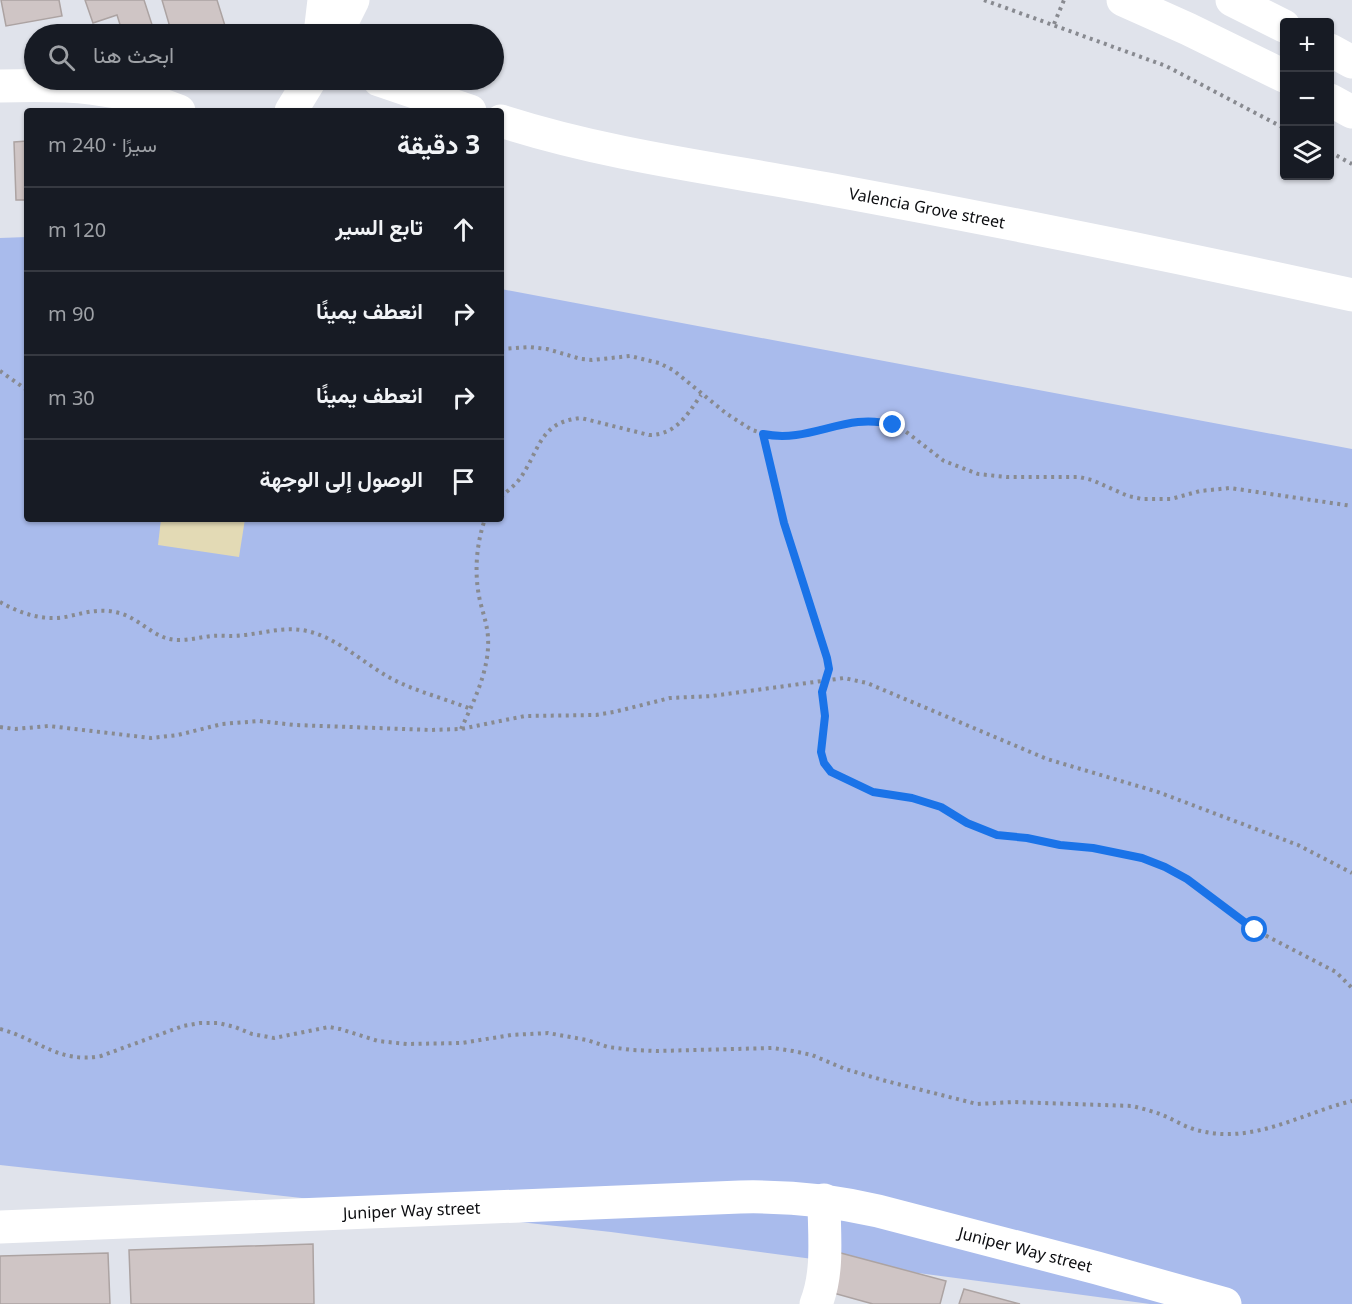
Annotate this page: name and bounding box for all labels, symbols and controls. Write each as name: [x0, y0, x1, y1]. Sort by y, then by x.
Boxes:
map controls: [1280, 18, 1334, 180]
button: +: [1280, 18, 1334, 72]
search box: [24, 24, 504, 90]
text: ابحث هنا: [93, 39, 174, 69]
icon: search: [45, 41, 78, 74]
button: −: [1280, 72, 1334, 126]
text: 3 دقيقة: [397, 126, 480, 162]
button: layers: [1280, 126, 1334, 180]
text: سيرًا · 240 m: [48, 131, 157, 158]
street label: Valencia Grove street: [847, 182, 1007, 233]
text: تابع السير: [335, 211, 423, 241]
icon: ahead: [447, 213, 480, 246]
text: 120 m: [48, 216, 106, 243]
text: انعطف يمينًا: [316, 295, 423, 325]
icon: right: [447, 297, 480, 330]
text: 90 m: [48, 300, 95, 327]
text: انعطف يمينًا: [316, 379, 423, 409]
icon: right: [447, 381, 480, 414]
text: 30 m: [48, 384, 95, 411]
route end: [879, 411, 905, 437]
text: الوصول إلى الوجهة: [259, 463, 423, 493]
icon: arrive: [447, 465, 480, 498]
route start: [1241, 916, 1267, 942]
street label: Juniper Way street: [341, 1197, 481, 1224]
street label: Juniper Way street: [954, 1221, 1095, 1277]

